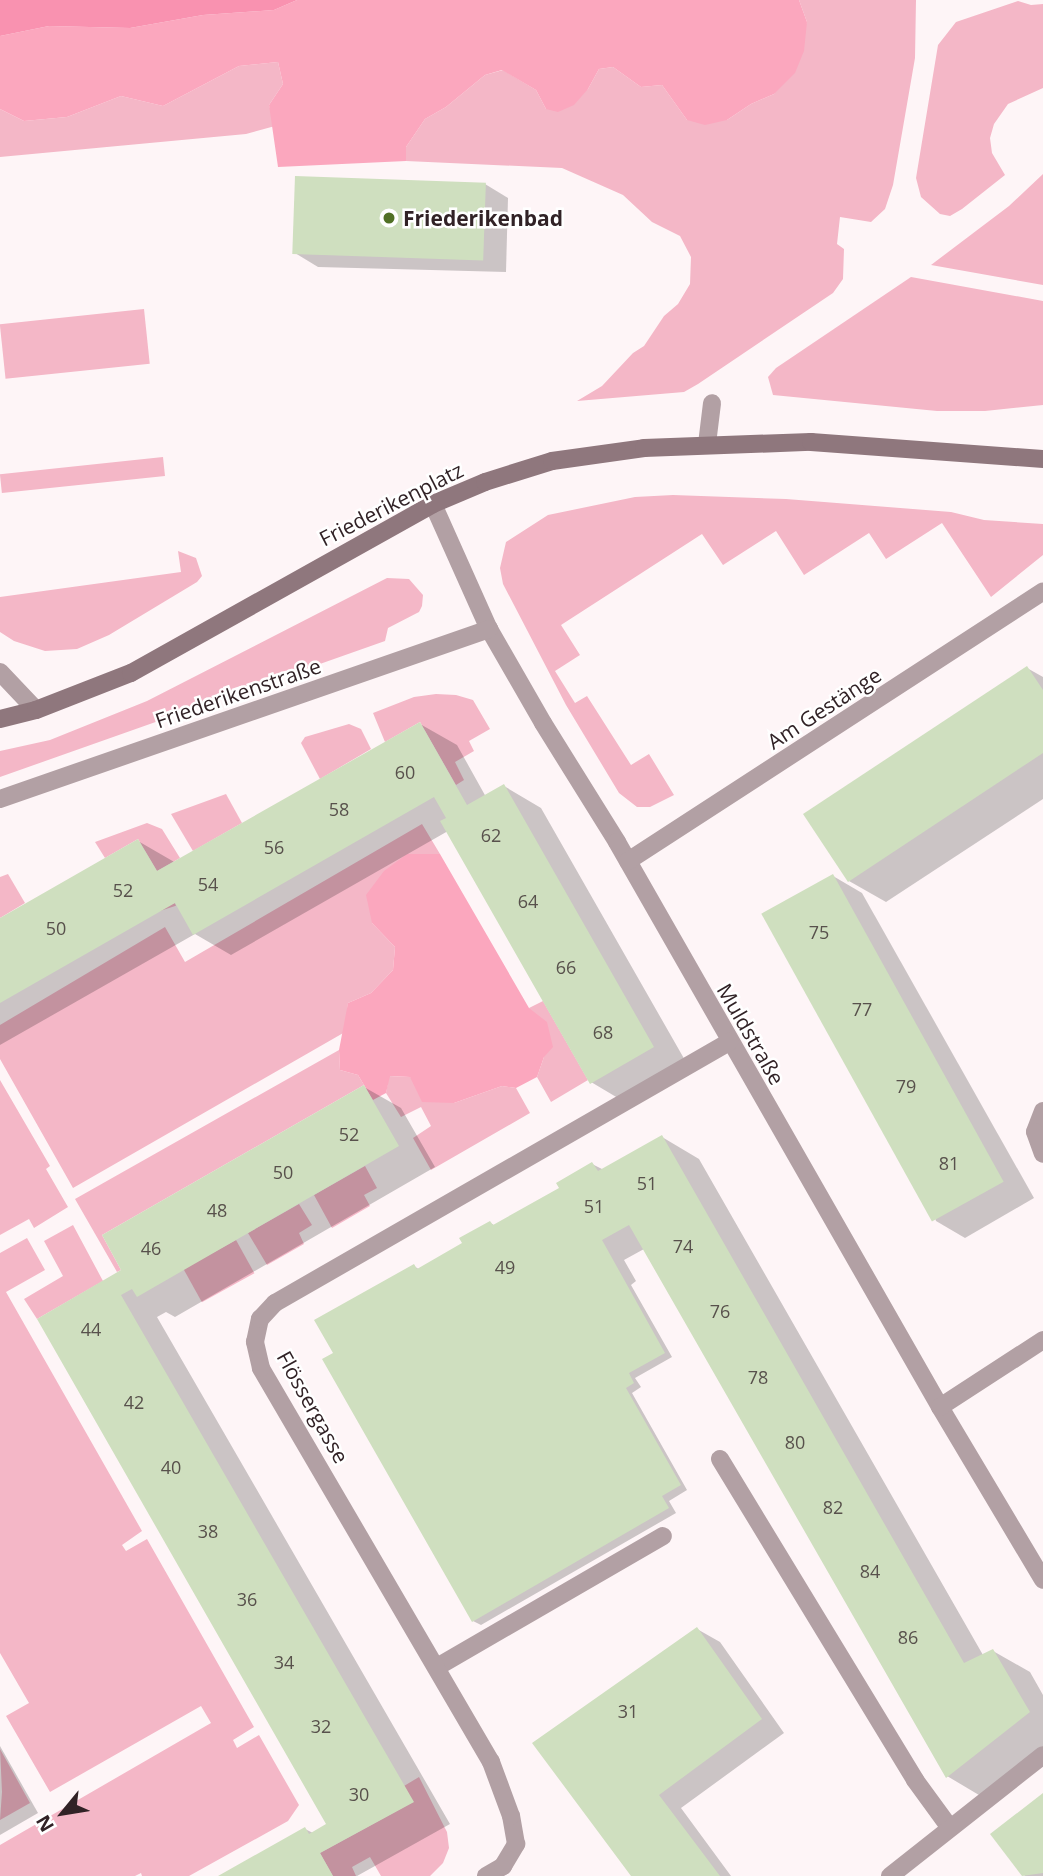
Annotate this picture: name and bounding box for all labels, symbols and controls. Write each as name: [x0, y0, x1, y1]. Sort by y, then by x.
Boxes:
place label: Friederikenbad: [403, 205, 563, 231]
marker: Friederikenbad: [381, 210, 397, 226]
street label: Friederikenplatz: [315, 457, 467, 551]
street label: Friederikenstraße: [152, 653, 324, 733]
street label: Am Gestänge: [762, 662, 886, 754]
house number: 60: [395, 761, 415, 783]
house number: 58: [329, 798, 349, 820]
house number: 62: [481, 824, 501, 846]
house number: 56: [264, 836, 284, 858]
house number: 54: [198, 873, 218, 895]
house number: 52: [113, 879, 133, 901]
house number: 64: [518, 890, 538, 912]
house number: 50: [46, 917, 66, 939]
house number: 75: [809, 921, 829, 943]
house number: 66: [556, 956, 576, 978]
street label: Muldstraße: [712, 979, 790, 1089]
house number: 77: [852, 998, 872, 1020]
house number: 68: [593, 1021, 613, 1043]
house number: 79: [896, 1075, 916, 1097]
house number: 52: [339, 1123, 359, 1145]
house number: 81: [939, 1152, 959, 1174]
house number: 50: [273, 1161, 293, 1183]
house number: 51: [637, 1172, 657, 1194]
house number: 51: [584, 1195, 604, 1217]
house number: 48: [207, 1199, 227, 1221]
house number: 74: [673, 1235, 693, 1257]
house number: 46: [141, 1237, 161, 1259]
house number: 49: [495, 1256, 515, 1278]
house number: 76: [710, 1300, 730, 1322]
house number: 44: [81, 1318, 101, 1340]
street label: Flössergasse: [272, 1347, 354, 1467]
house number: 78: [748, 1366, 768, 1388]
house number: 42: [124, 1391, 144, 1413]
house number: 80: [785, 1431, 805, 1453]
house number: 40: [161, 1456, 181, 1478]
house number: 82: [823, 1496, 843, 1518]
house number: 38: [198, 1520, 218, 1542]
house number: 84: [860, 1560, 880, 1582]
house number: 36: [237, 1588, 257, 1610]
house number: 86: [898, 1626, 918, 1648]
house number: 34: [274, 1651, 294, 1673]
house number: 31: [618, 1700, 638, 1722]
house number: 32: [311, 1715, 331, 1737]
north arrow: [28, 1778, 98, 1848]
house number: 30: [349, 1783, 369, 1805]
text: N: [30, 1810, 60, 1837]

